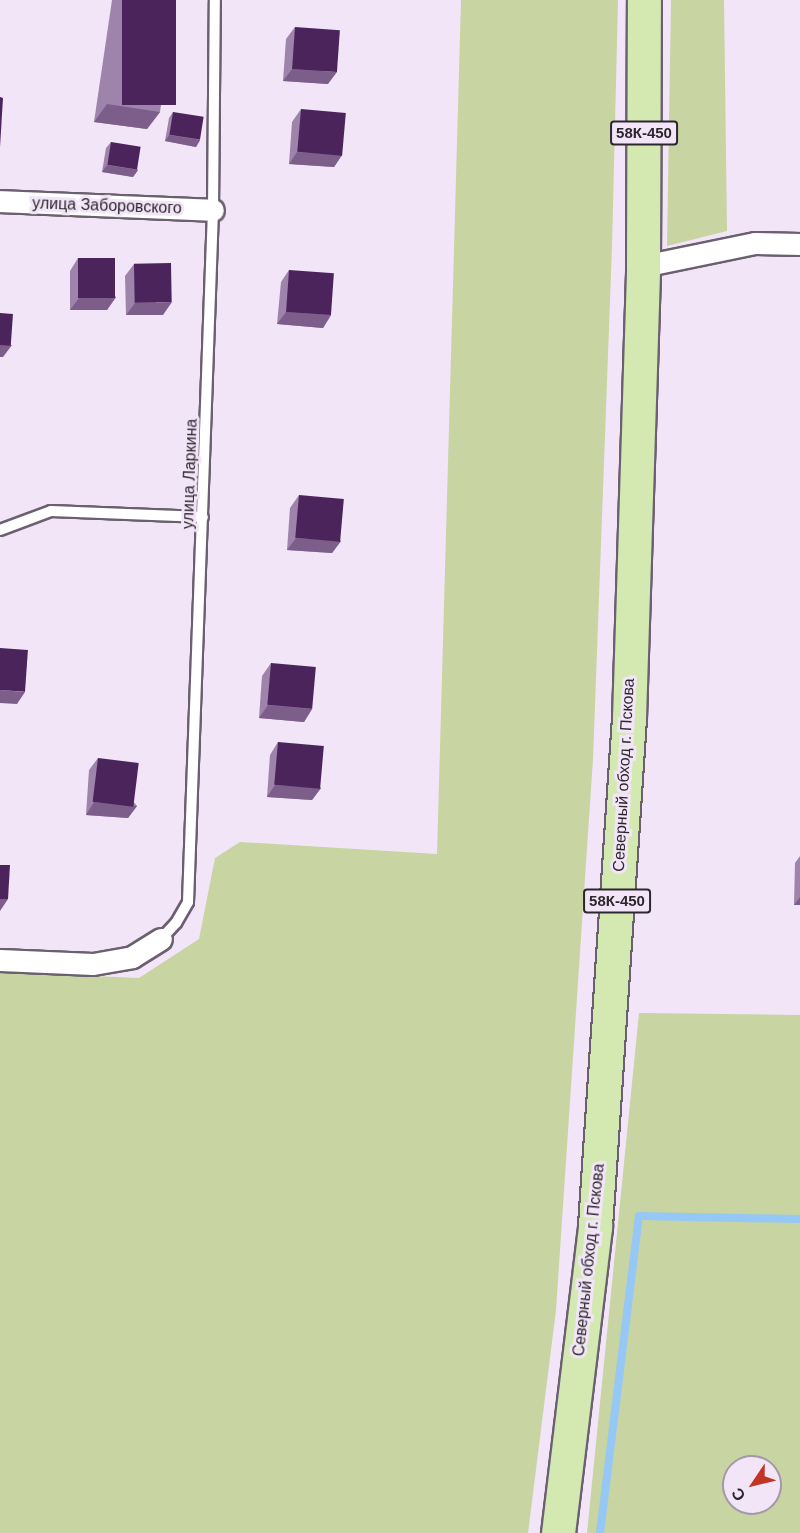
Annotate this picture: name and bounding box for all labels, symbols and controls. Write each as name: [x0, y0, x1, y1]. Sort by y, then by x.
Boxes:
road number: 58К-450: [610, 121, 678, 145]
street label: улица Заборовского: [32, 194, 182, 218]
street label: улица Ларкина: [178, 418, 202, 530]
street label: Северный обход г. Пскова: [609, 678, 639, 872]
road number: 58К-450: [582, 889, 652, 913]
street label: Северный обход г. Пскова: [569, 1163, 609, 1357]
north arrow: [722, 1455, 782, 1515]
text: С: [728, 1485, 749, 1504]

